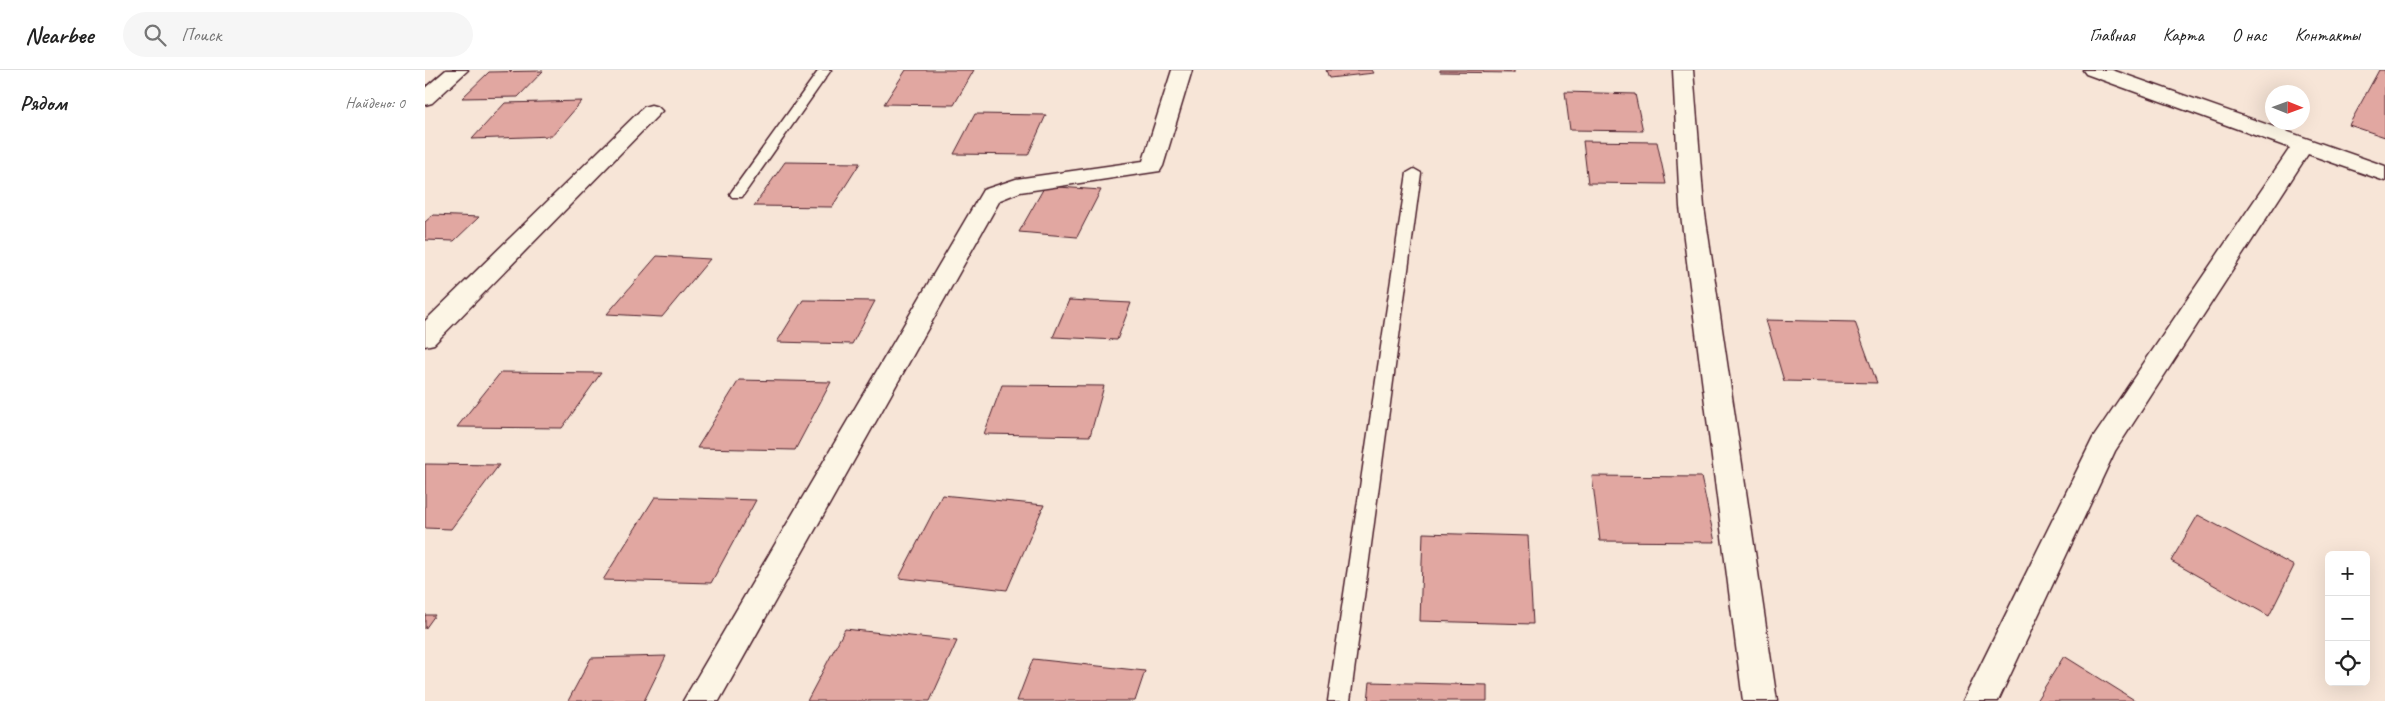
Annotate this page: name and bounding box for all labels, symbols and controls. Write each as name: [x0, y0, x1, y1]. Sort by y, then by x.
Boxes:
search box: [123, 12, 473, 57]
text: Nearbee: [25, 20, 93, 50]
icon: search: [141, 21, 169, 49]
text: Поиск: [181, 23, 221, 47]
text: Главная: [2090, 24, 2135, 46]
text: Карта: [2163, 24, 2204, 46]
text: О нас: [2232, 24, 2267, 46]
text: Контакты: [2295, 24, 2360, 46]
north arrow: [2265, 85, 2310, 130]
text: Рядом: [20, 90, 67, 116]
text: Найдено: 0: [345, 93, 405, 113]
map controls: [2325, 551, 2370, 686]
button: +: [2325, 551, 2370, 596]
button: −: [2325, 596, 2370, 641]
button: locate: [2325, 641, 2370, 686]

